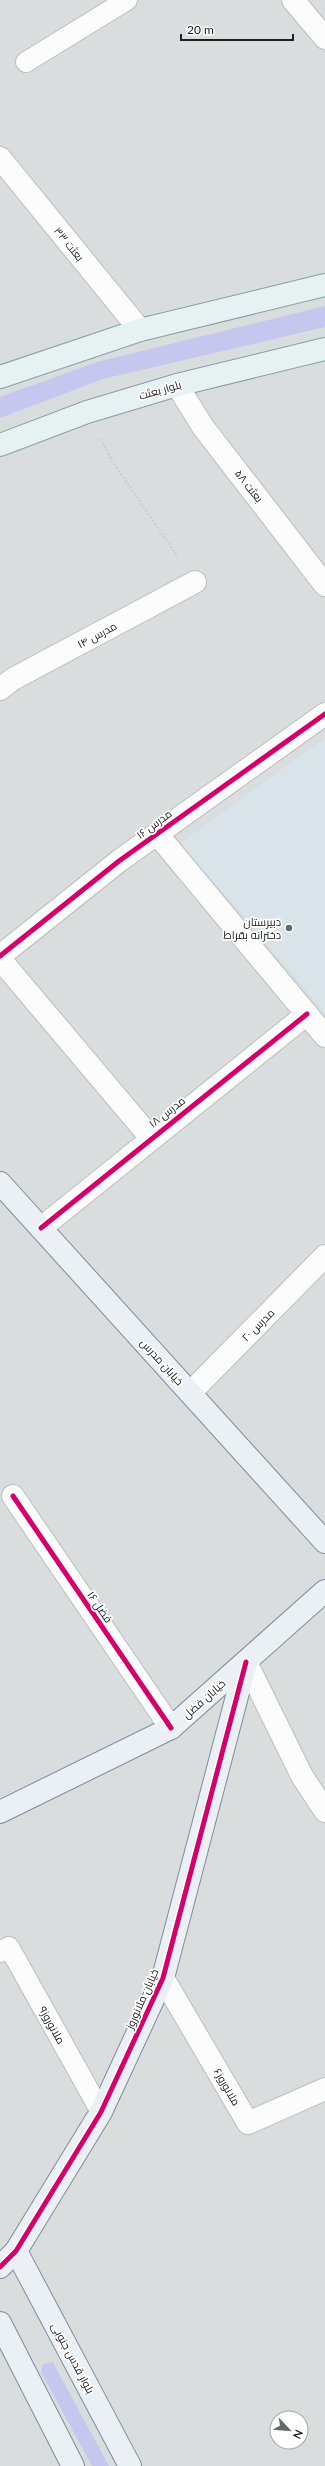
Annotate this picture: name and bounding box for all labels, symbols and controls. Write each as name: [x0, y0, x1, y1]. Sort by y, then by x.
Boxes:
scale bar: [181, 16, 293, 42]
text: 20 m: [187, 22, 214, 37]
street label: بعثت ۳۳: [52, 224, 87, 263]
street label: بلوار بعثت: [137, 377, 183, 403]
street label: بعثت ۵۸: [233, 467, 266, 505]
street label: مدرس ۱۴: [75, 619, 119, 651]
street label: مدرس ۱۶: [133, 806, 175, 842]
place label: دبیرستان دخترانه بقراط: [223, 915, 281, 942]
marker: دبیرستان دخترانه بقراط: [284, 923, 294, 933]
street label: مدرس ۱۸: [146, 1093, 188, 1131]
street label: مدرس ۲۰: [239, 1306, 277, 1344]
street label: خیابان مدرس: [137, 1336, 187, 1388]
street label: فضل ۱۶: [84, 1588, 116, 1626]
street label: خیابان فضل: [180, 1676, 228, 1722]
street label: خیابان ملانوروز: [122, 1967, 161, 2032]
street label: ملانوروز۹: [36, 2004, 68, 2046]
street label: ملانوروز۶: [211, 2066, 243, 2108]
street label: بلوار قدس جنوبی: [48, 2320, 98, 2396]
north arrow: [269, 2410, 309, 2450]
text: N: [291, 2428, 306, 2441]

